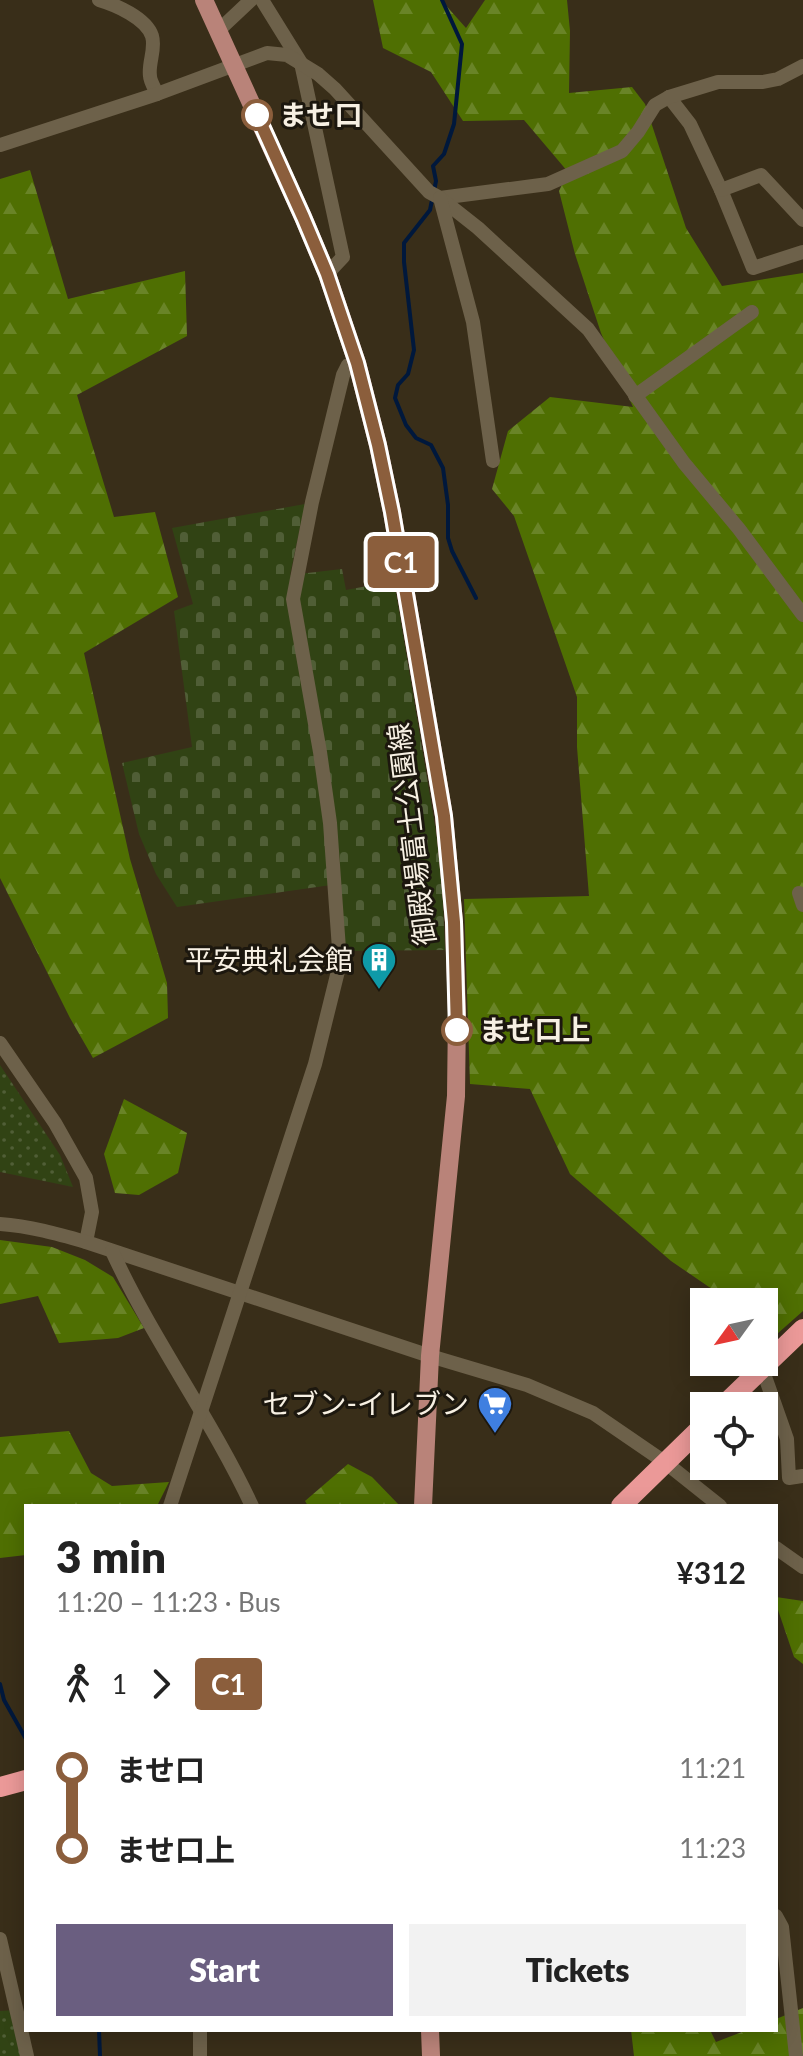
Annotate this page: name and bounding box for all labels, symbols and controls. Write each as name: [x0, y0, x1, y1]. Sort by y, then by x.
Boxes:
place label: ませ口: [279, 97, 362, 131]
marker: ませ口: [242, 100, 272, 130]
line badge: C1: [365, 536, 437, 588]
text: C1: [384, 545, 418, 579]
street label: 御殿場富士公園線: [380, 721, 442, 947]
building icon: 平安典礼会館: [360, 941, 398, 991]
place label: 平安典礼会館: [185, 942, 353, 976]
place label: ませ口上: [479, 1012, 590, 1046]
marker: ませ口上: [442, 1015, 472, 1045]
north arrow: [690, 1288, 778, 1376]
map controls: [690, 1288, 778, 1480]
supermarket icon: セブン-イレブン: [476, 1385, 514, 1435]
place label: セブン-イレブン: [263, 1386, 469, 1420]
button: locate: [690, 1392, 778, 1480]
text: 3 min: [56, 1530, 166, 1582]
text: ¥312: [676, 1554, 746, 1590]
text: 11:20 – 11:23 · Bus: [56, 1586, 280, 1618]
icon: walk: [56, 1662, 100, 1706]
icon: forward: [139, 1662, 183, 1706]
text: C1: [211, 1667, 246, 1701]
text: 1: [112, 1668, 127, 1700]
text: ませ口: [116, 1751, 205, 1787]
text: 11:21: [679, 1752, 746, 1784]
text: ませ口上: [116, 1831, 235, 1867]
text: 11:23: [679, 1832, 746, 1864]
button: Start: [56, 1924, 393, 2016]
button: Tickets: [409, 1924, 746, 2016]

